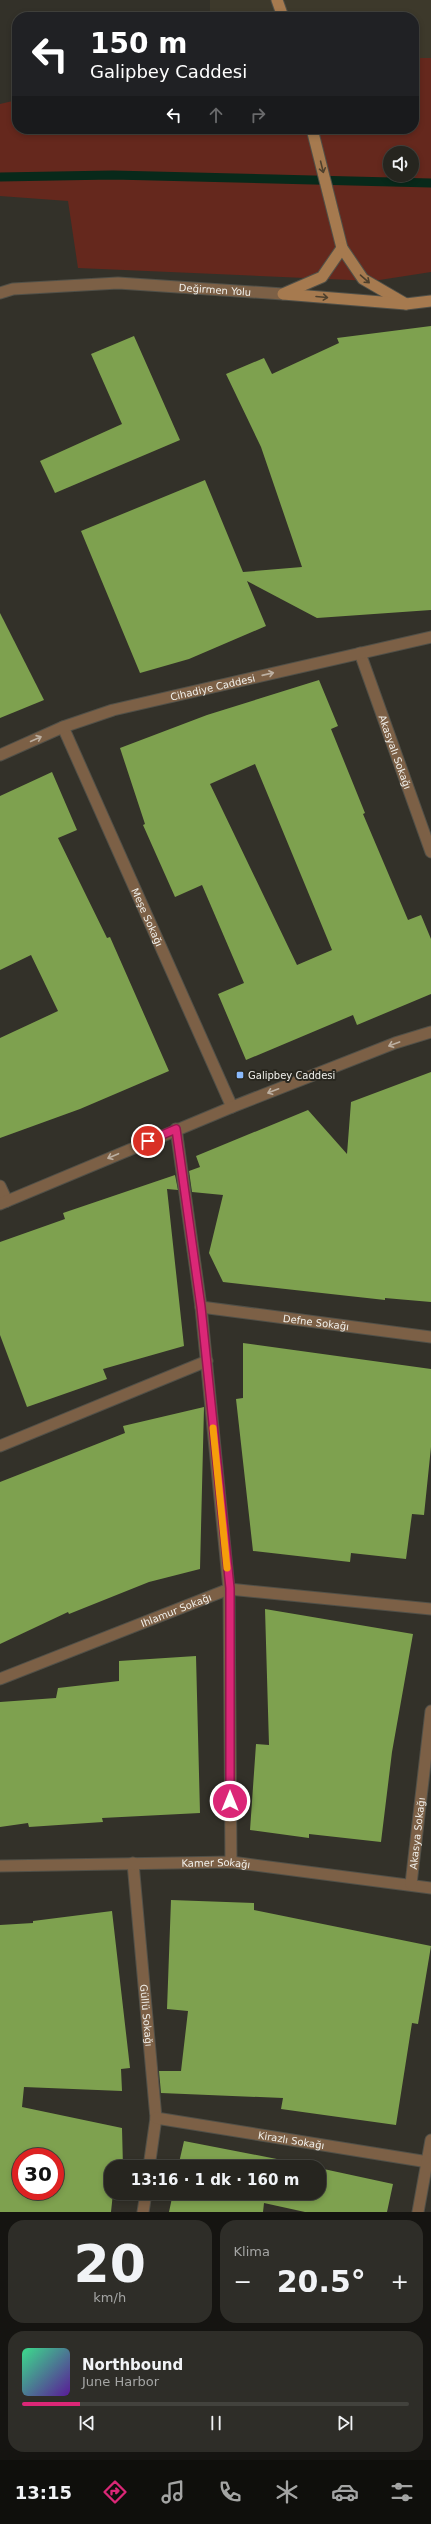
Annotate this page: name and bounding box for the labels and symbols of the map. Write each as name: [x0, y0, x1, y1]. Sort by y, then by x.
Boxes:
one-way arrow: [318, 160, 326, 173]
one-way arrow: [360, 275, 370, 284]
street label: Değirmen Yolu: [178, 282, 251, 298]
one-way arrow: [315, 293, 328, 301]
one-way arrow: [261, 670, 274, 677]
street label: Cihadiye Caddesi: [169, 673, 256, 703]
street label: Akasyalı Sokağı: [377, 713, 413, 791]
one-way arrow: [29, 735, 41, 742]
street label: Meşe Sokağı: [129, 886, 165, 948]
one-way arrow: [387, 1041, 400, 1048]
marker: Galipbey Caddesi: [235, 1070, 245, 1080]
place label: Galipbey Caddesi: [248, 1070, 335, 1081]
one-way arrow: [267, 1088, 279, 1096]
pin: [131, 1124, 165, 1158]
one-way arrow: [108, 1153, 120, 1160]
street label: Defne Sokağı: [282, 1313, 350, 1332]
street label: Ihlamur Sokağı: [139, 1591, 213, 1629]
position arrow: [209, 1780, 251, 1822]
street label: Akasya Sokağı: [408, 1797, 427, 1870]
street label: Kamer Sokağı: [181, 1857, 251, 1870]
street label: Güllü Sokağı: [138, 1984, 155, 2047]
street label: Kirazlı Sokağı: [257, 2130, 325, 2151]
speed limit sign: 30: [12, 2148, 64, 2200]

